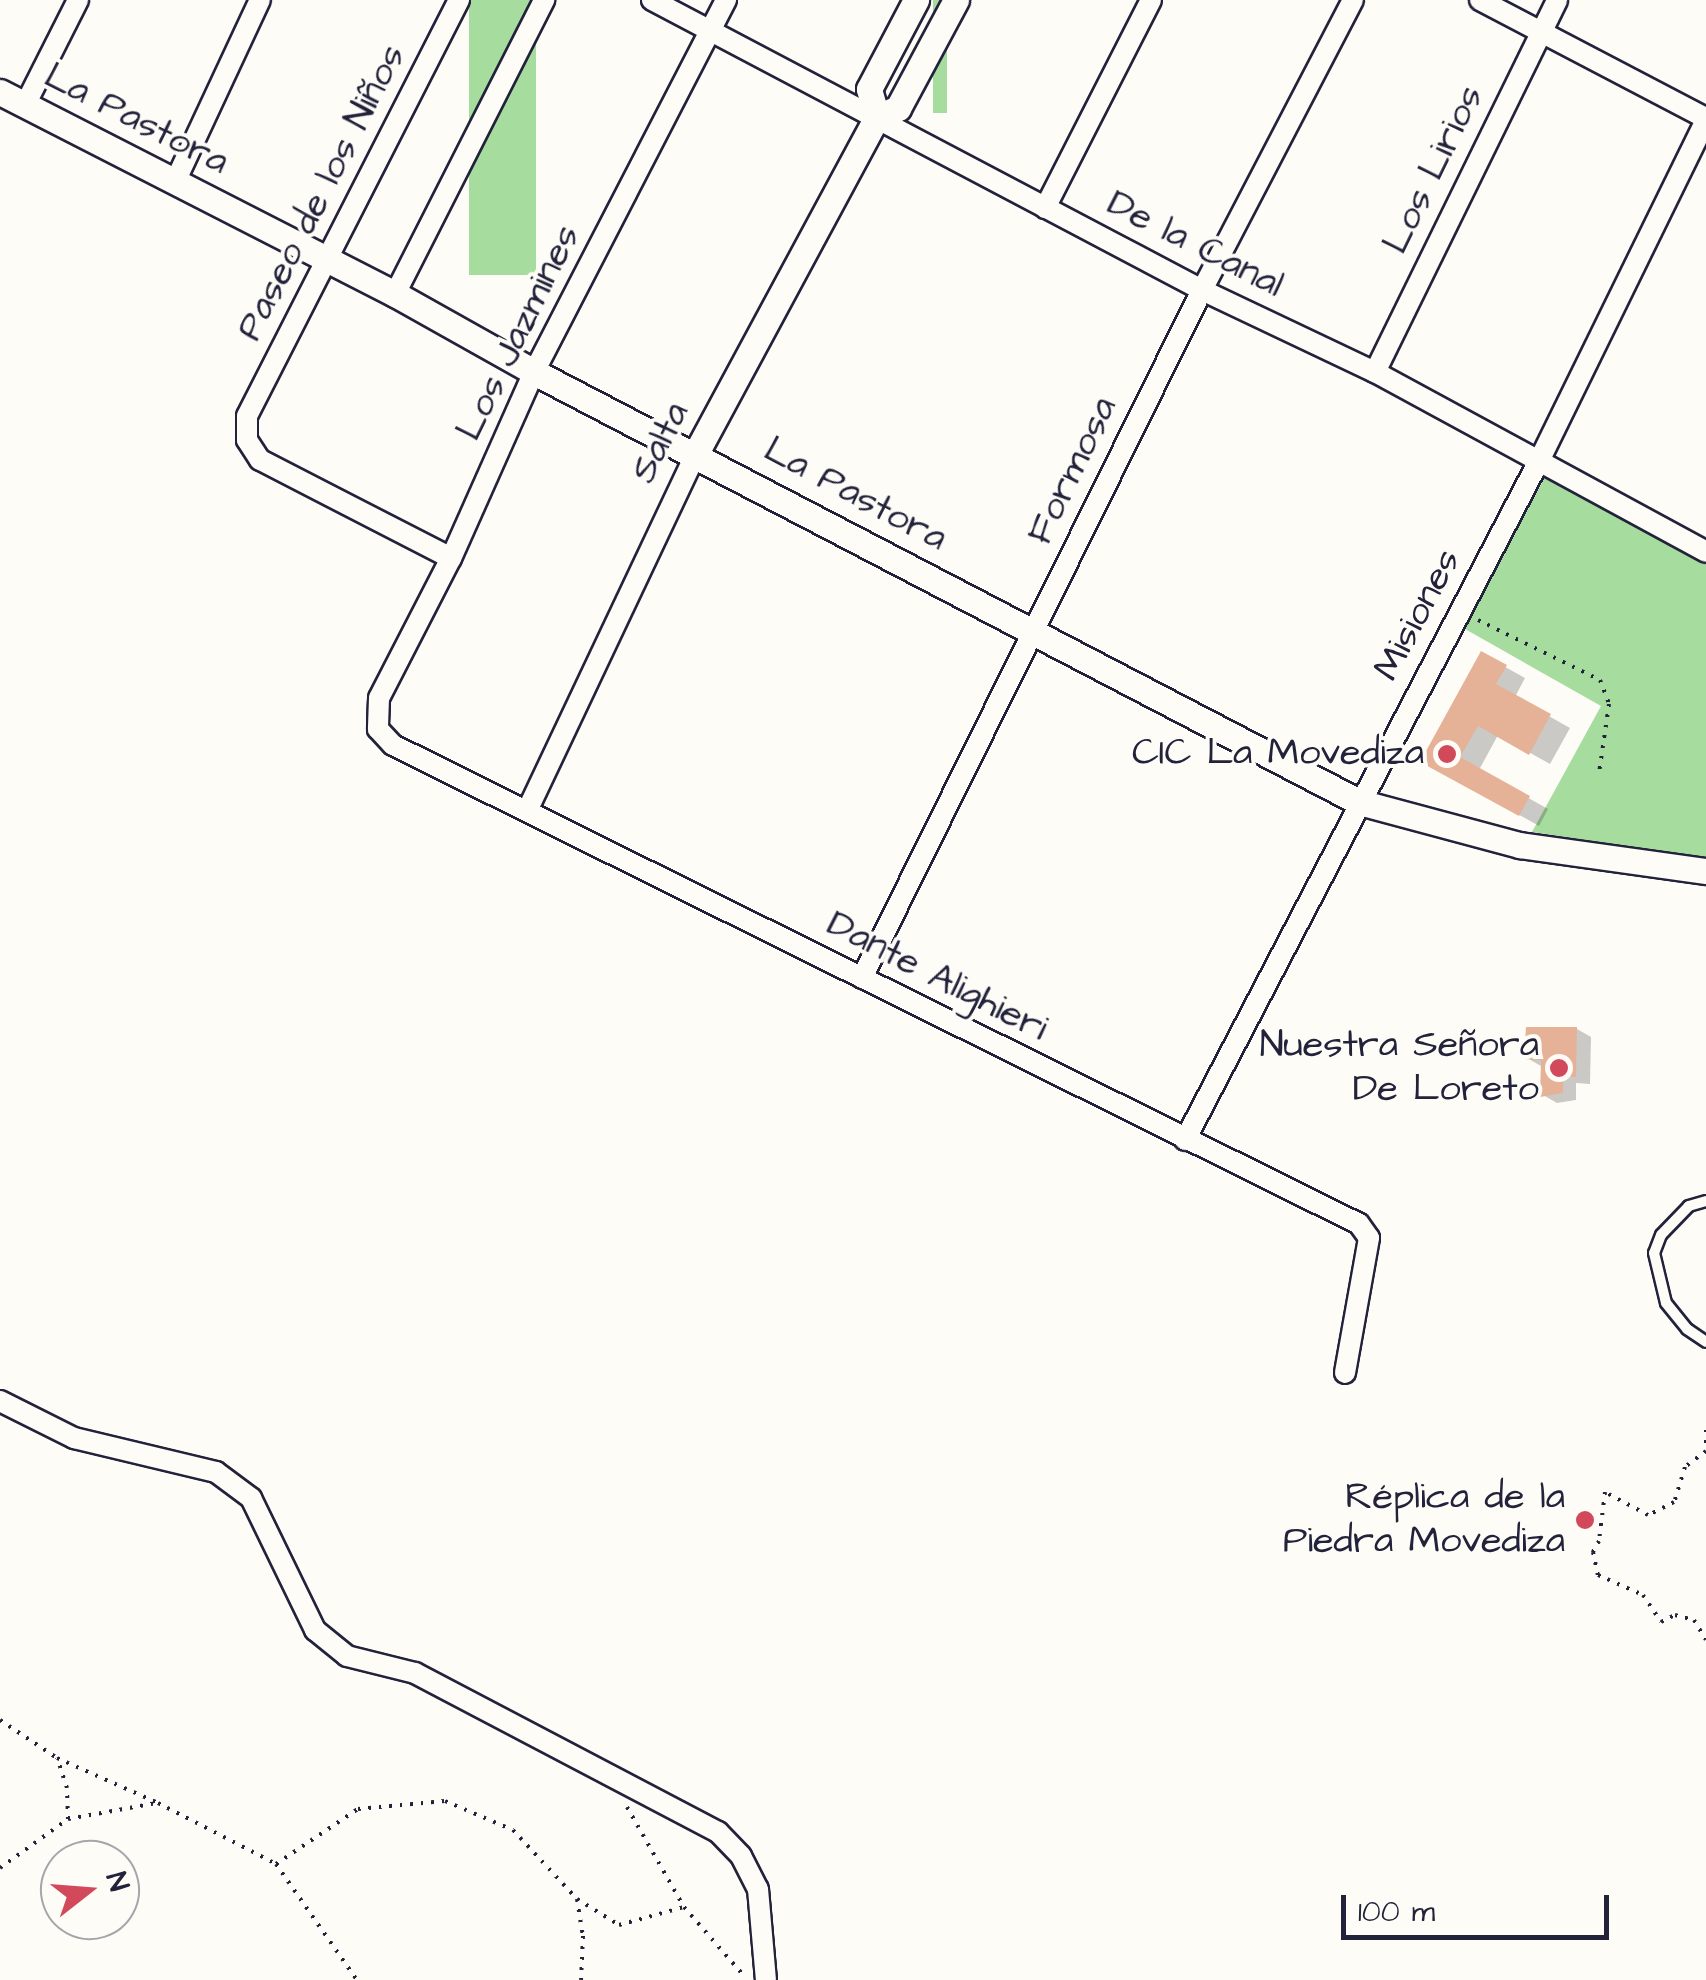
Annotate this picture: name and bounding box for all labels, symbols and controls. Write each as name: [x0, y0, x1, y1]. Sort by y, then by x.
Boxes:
street label: Paseo de los Niños: [228, 38, 416, 348]
street label: La Pastora: [36, 54, 236, 186]
street label: Los Lirios: [1374, 79, 1494, 261]
street label: De la Canal: [1099, 181, 1291, 309]
street label: Los Jazmines: [447, 218, 591, 448]
street label: Formosa: [1018, 390, 1128, 552]
street label: Salta: [622, 395, 700, 491]
street label: La Pastora: [756, 428, 954, 562]
street label: Misiones: [1365, 542, 1471, 688]
place label: CIC La Movediza: [1132, 731, 1424, 777]
marker: CIC La Movediza: [1434, 741, 1460, 767]
street label: Dante Alighieri: [819, 902, 1055, 1052]
place label: Nuestra Señora De Loreto: [1260, 1023, 1539, 1112]
marker: Nuestra Señora De Loreto: [1548, 1057, 1570, 1079]
place label: Réplica de la Piedra Movediza: [1283, 1475, 1565, 1565]
marker: Réplica de la Piedra Movediza: [1574, 1509, 1596, 1531]
north arrow: [40, 1840, 140, 1940]
text: N: [96, 1868, 138, 1896]
scale bar: [1346, 1875, 1614, 1937]
text: 100 m: [1358, 1891, 1435, 1933]

